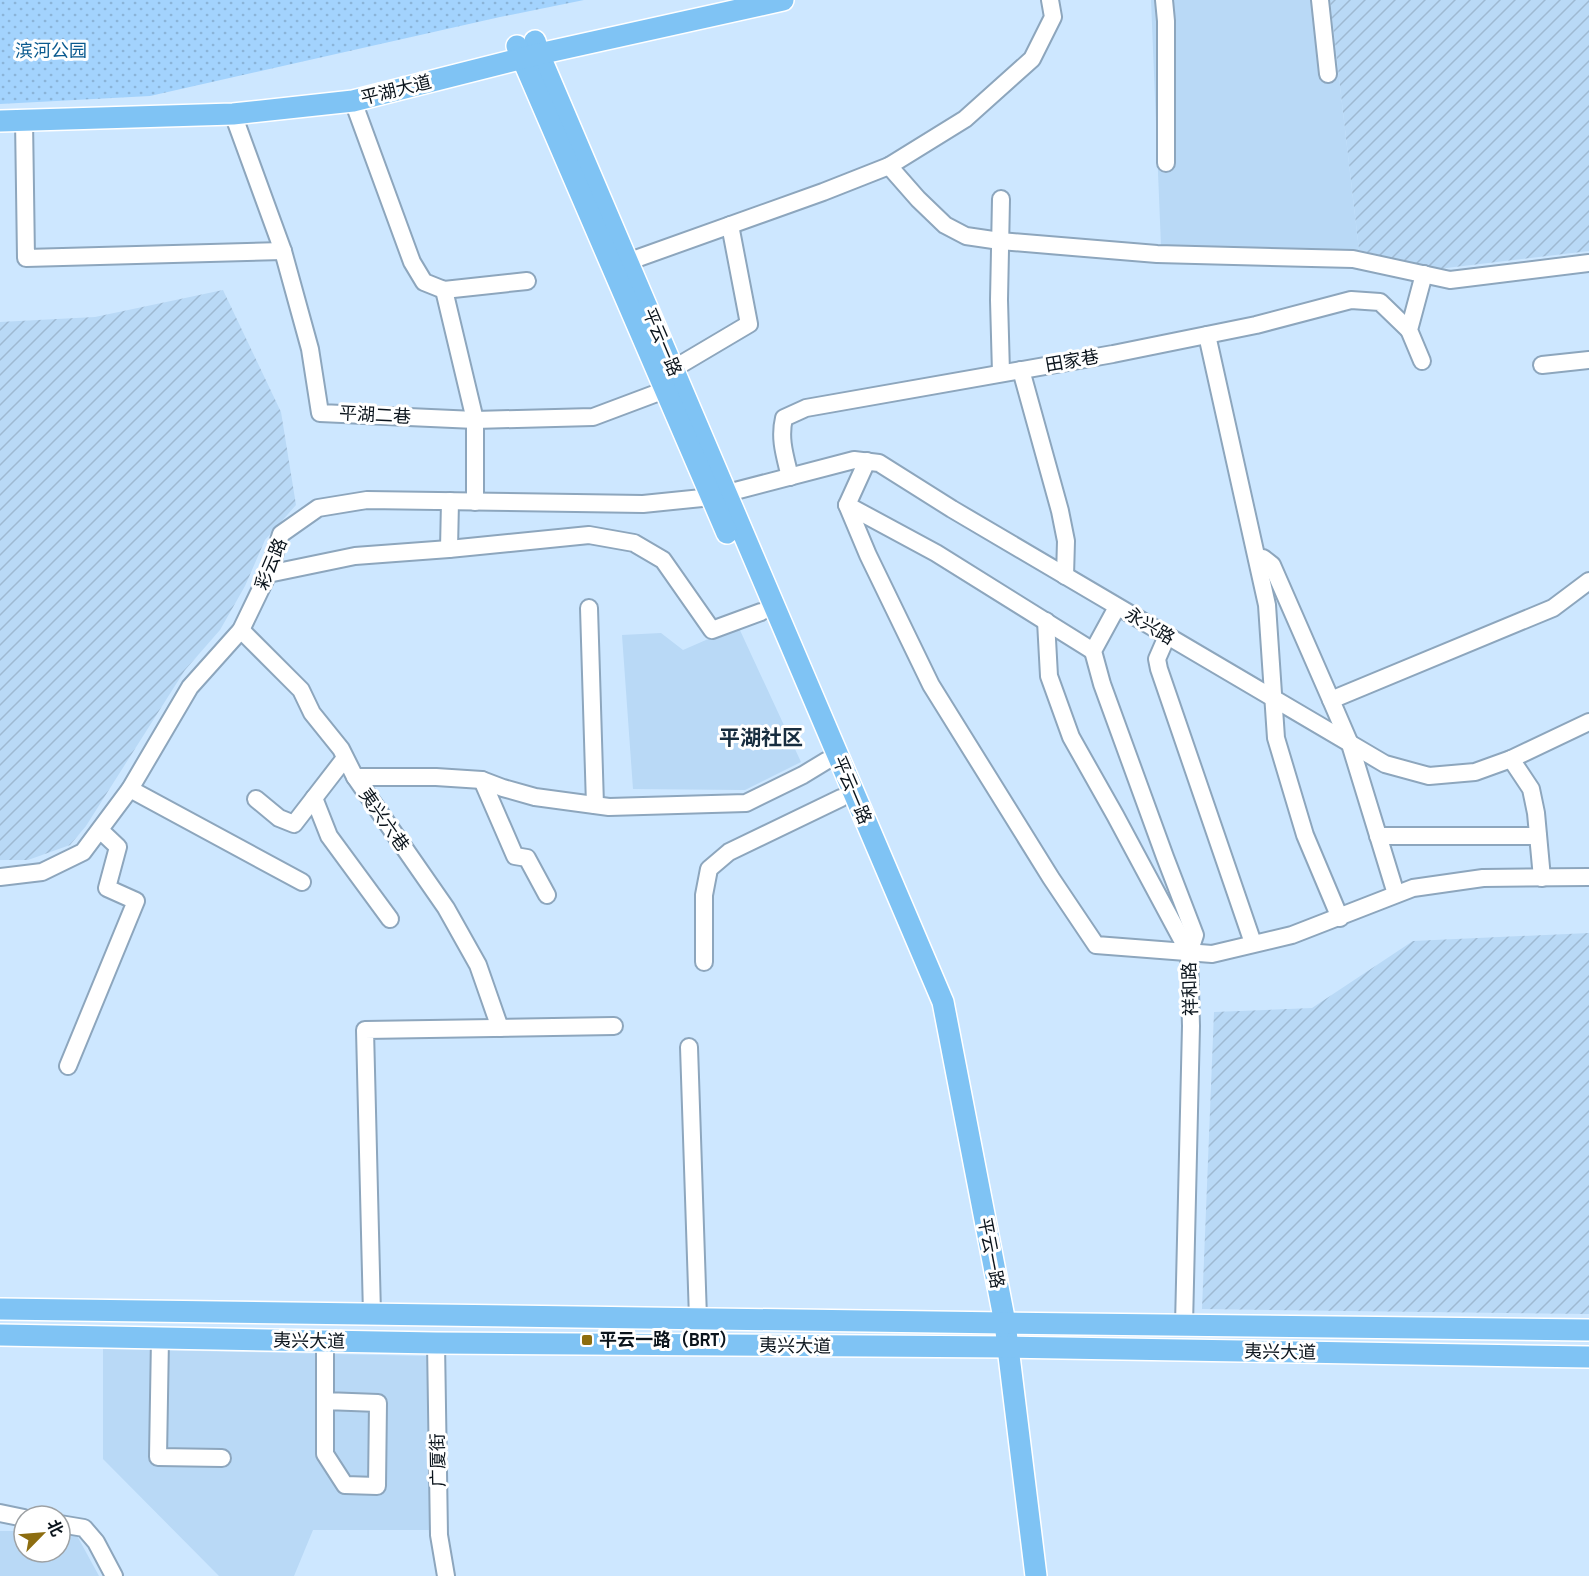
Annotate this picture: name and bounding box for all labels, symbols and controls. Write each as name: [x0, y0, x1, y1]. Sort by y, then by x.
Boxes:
park label: 滨河公园: [15, 38, 87, 63]
street label: 平湖大道: [358, 69, 434, 110]
street label: 平云一路: [637, 304, 688, 380]
street label: 田家巷: [1043, 344, 1101, 378]
street label: 平湖二巷: [338, 400, 412, 429]
street label: 彩云路: [248, 534, 293, 594]
street label: 永兴路: [1121, 601, 1180, 650]
district label: 平湖社区: [719, 723, 803, 752]
street label: 平云一路: [827, 752, 878, 828]
street label: 夷兴六巷: [354, 783, 415, 856]
street label: 祥和路: [1176, 962, 1203, 1016]
street label: 平云一路: [972, 1215, 1011, 1291]
street label: 夷兴大道: [273, 1327, 345, 1354]
place label: 平云一路（BRT）: [599, 1327, 737, 1352]
street label: 夷兴大道: [759, 1332, 831, 1359]
marker: 平云一路（BRT）: [580, 1333, 594, 1347]
street label: 夷兴大道: [1244, 1338, 1316, 1365]
street label: 广厦街: [425, 1433, 450, 1487]
north arrow: [12, 1504, 72, 1564]
text: 北: [42, 1516, 69, 1540]

